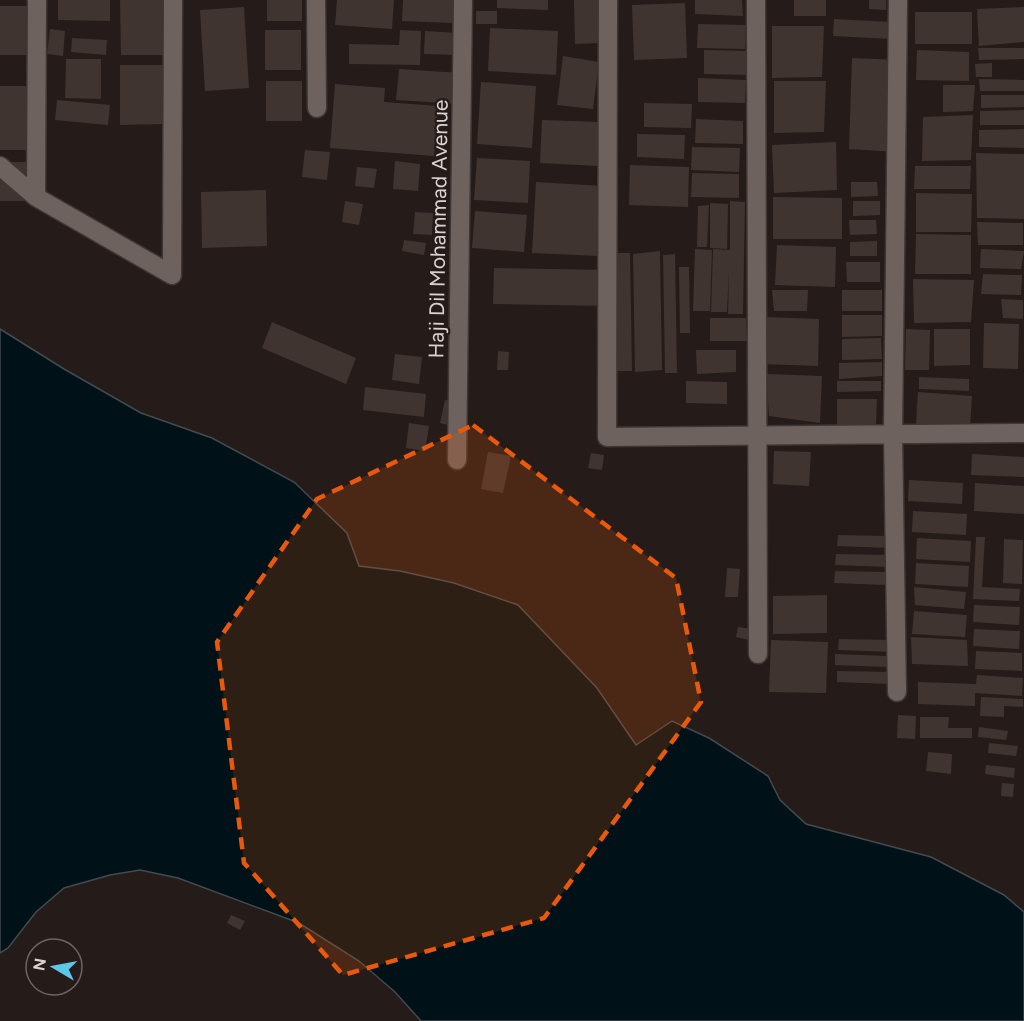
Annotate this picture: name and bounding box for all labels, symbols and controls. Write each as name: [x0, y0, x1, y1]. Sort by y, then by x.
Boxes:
street label: Haji Dil Mohammad Avenue: [423, 99, 453, 359]
north arrow: [24, 937, 84, 997]
text: N: [29, 957, 50, 972]

